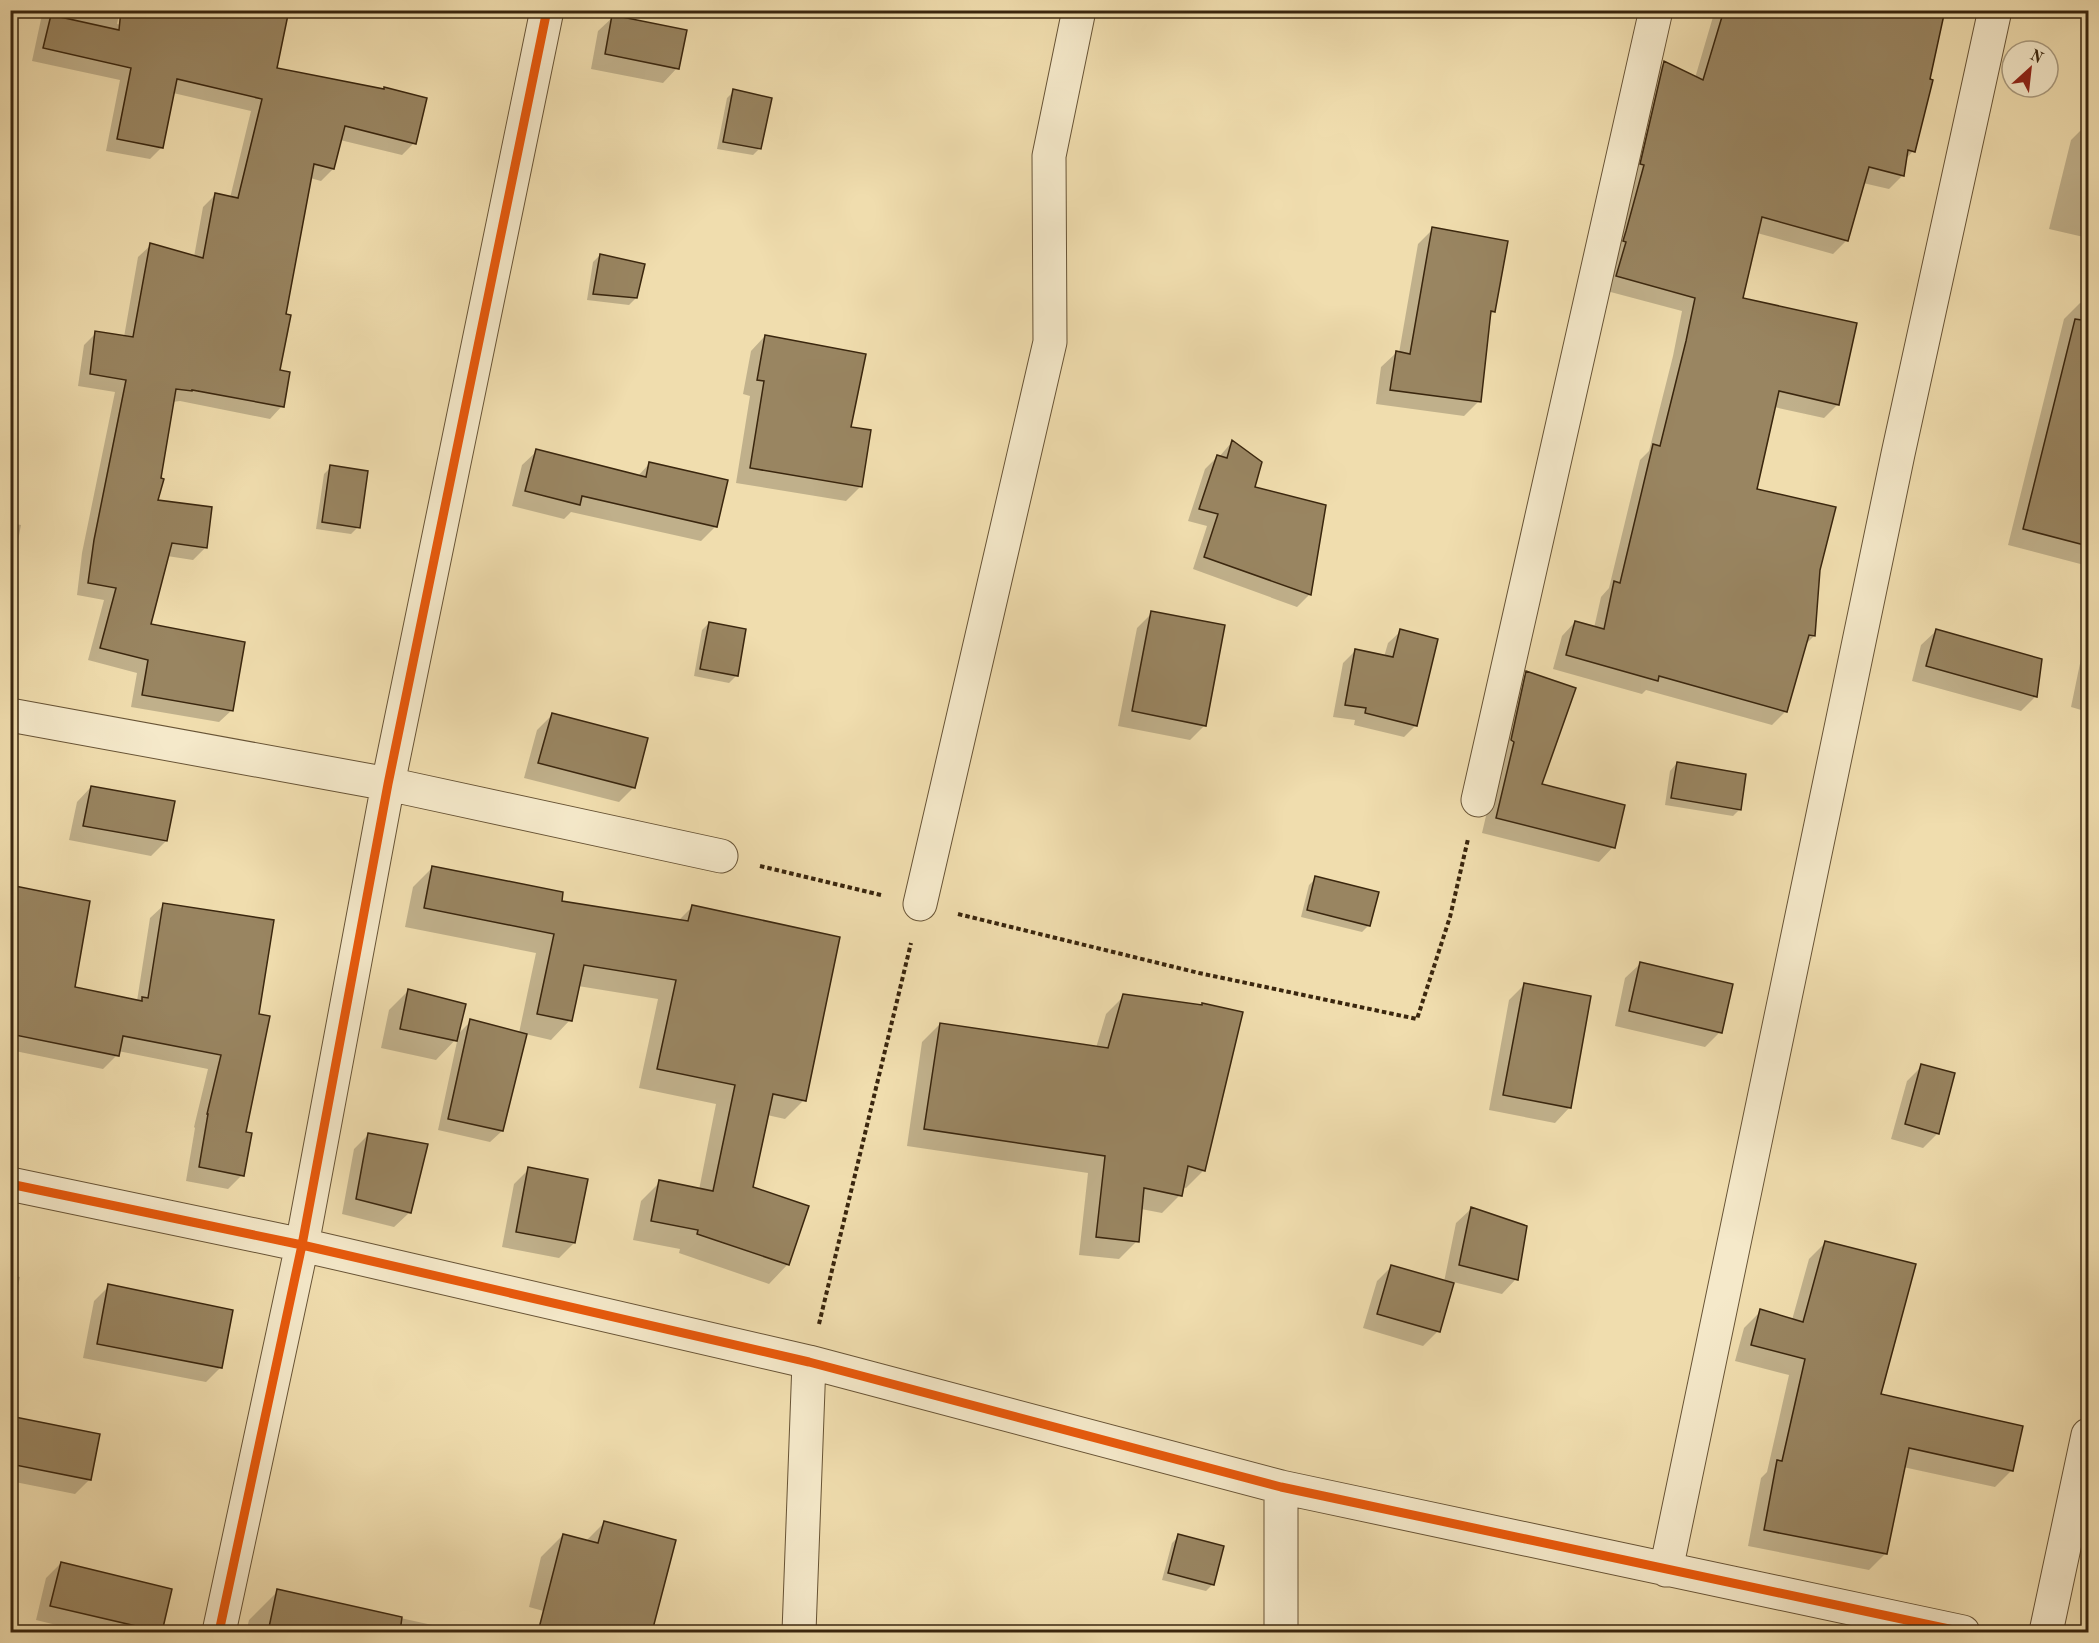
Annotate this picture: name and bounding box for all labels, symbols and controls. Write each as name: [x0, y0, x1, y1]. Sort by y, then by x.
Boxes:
north arrow: [2000, 39, 2060, 99]
text: N: [2027, 48, 2046, 68]

